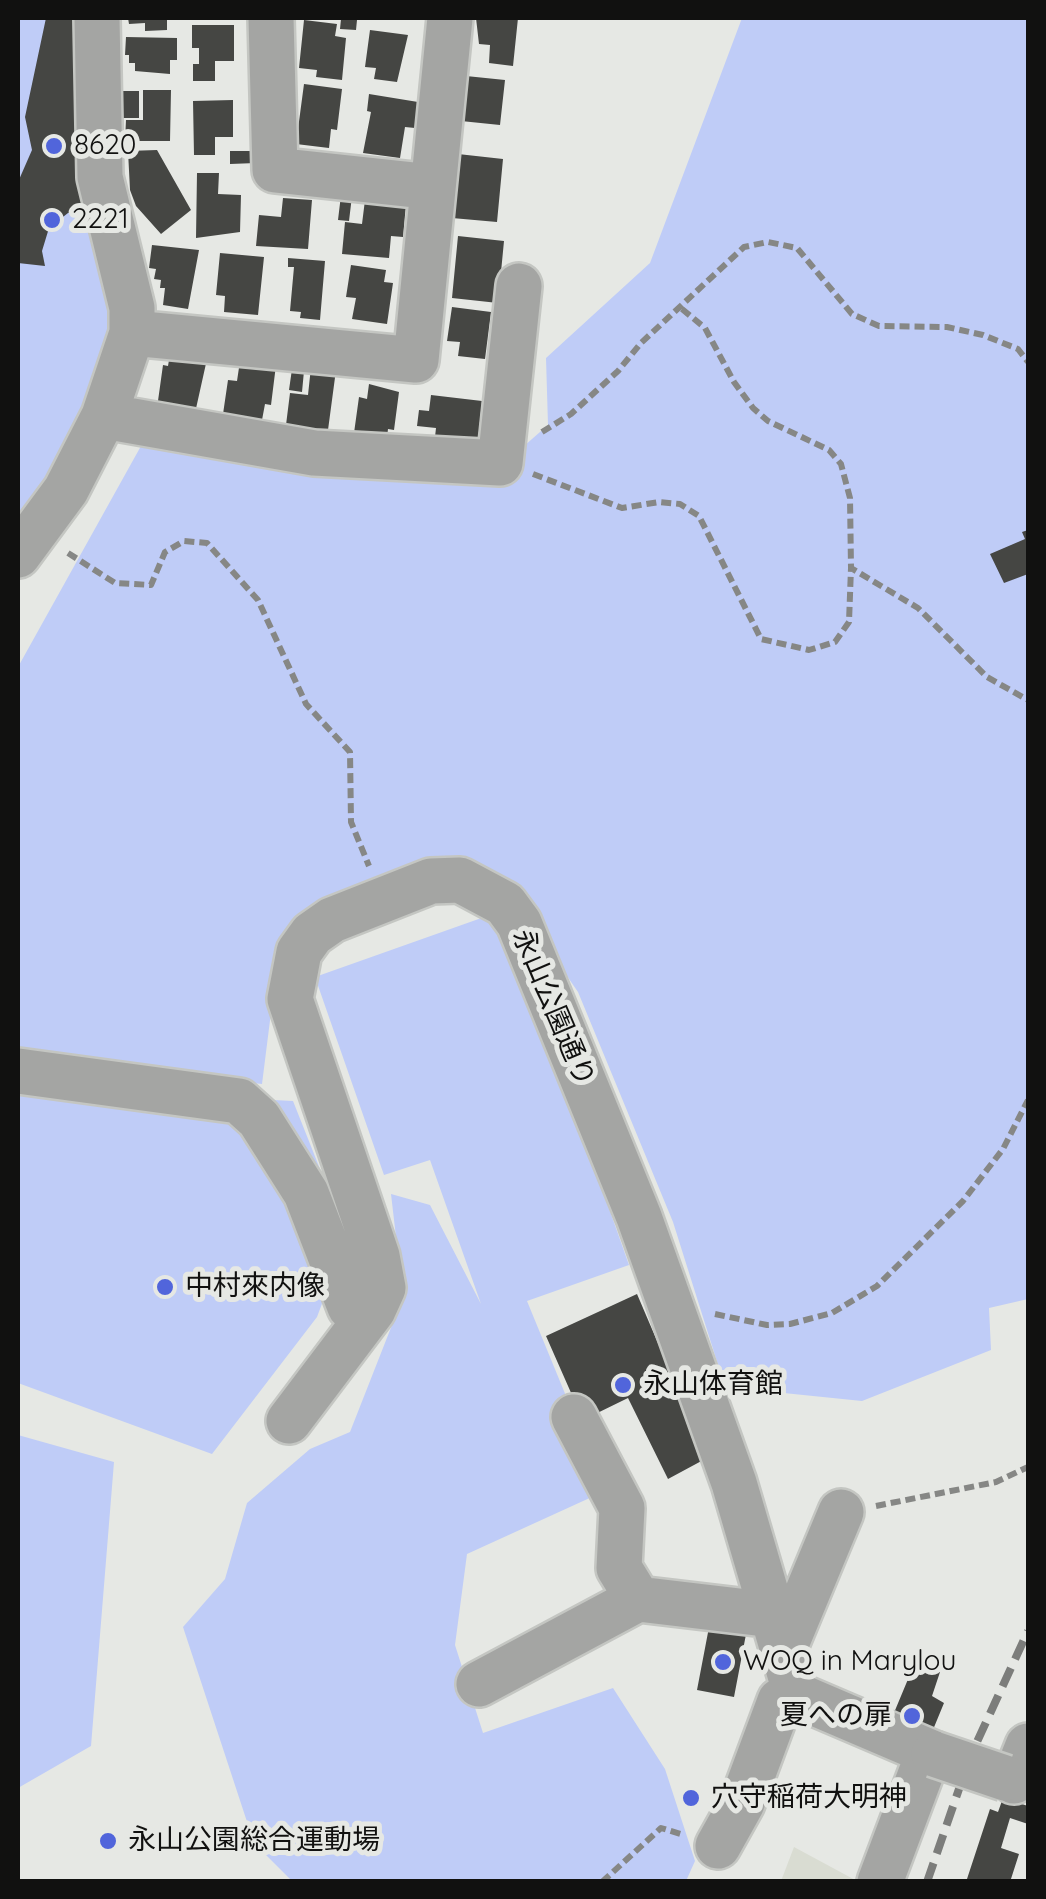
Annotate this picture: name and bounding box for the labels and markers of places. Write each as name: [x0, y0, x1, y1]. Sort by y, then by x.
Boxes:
place label: 8620: [74, 129, 136, 163]
marker: 8620: [43, 135, 65, 157]
place label: 2221: [72, 203, 129, 237]
marker: 2221: [41, 209, 63, 231]
place label: 中村來内像: [185, 1270, 325, 1304]
marker: 中村來内像: [154, 1276, 176, 1298]
place label: 永山体育館: [643, 1368, 783, 1402]
marker: 永山体育館: [612, 1374, 634, 1396]
place label: WOQ in Marylou: [743, 1645, 956, 1679]
marker: WOQ in Marylou: [712, 1651, 734, 1673]
place label: 夏への扉: [780, 1699, 892, 1733]
marker: 夏への扉: [901, 1705, 923, 1727]
place label: 穴守稲荷大明神: [711, 1781, 907, 1815]
marker: 穴守稲荷大明神: [680, 1787, 702, 1809]
place label: 永山公園総合運動場: [128, 1824, 380, 1858]
marker: 永山公園総合運動場: [97, 1830, 119, 1852]

